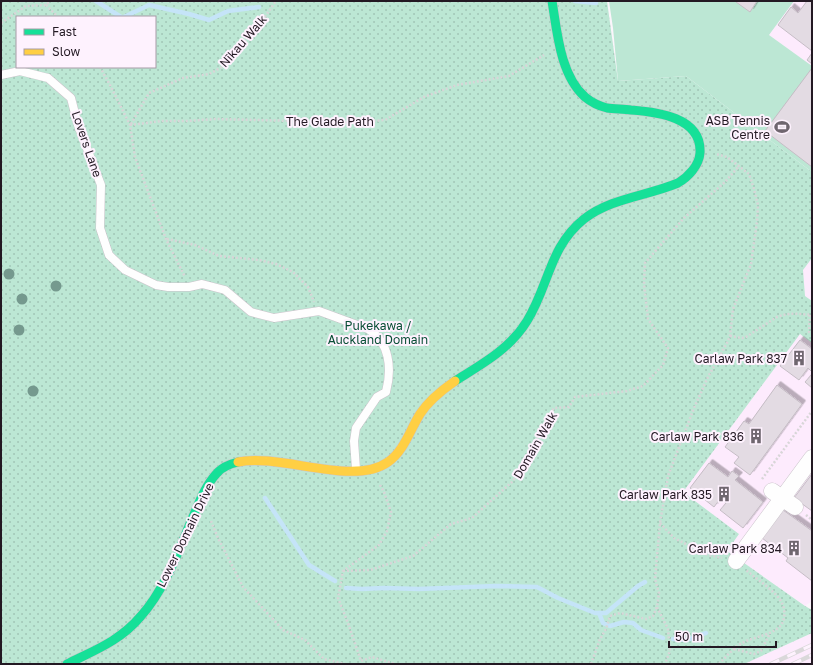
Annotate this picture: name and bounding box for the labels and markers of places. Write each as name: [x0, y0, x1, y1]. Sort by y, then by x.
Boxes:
place label: ASB Tennis Centre: [706, 113, 770, 142]
sports icon: ASB Tennis Centre: [773, 118, 791, 136]
building icon: Carlaw Park 837: [790, 349, 808, 367]
place label: Carlaw Park 837: [694, 351, 787, 366]
building icon: Carlaw Park 836: [747, 427, 765, 445]
place label: Carlaw Park 836: [651, 429, 744, 444]
building icon: Carlaw Park 835: [715, 485, 733, 503]
place label: Carlaw Park 835: [619, 487, 712, 502]
building icon: Carlaw Park 834: [785, 539, 803, 557]
place label: Carlaw Park 834: [689, 541, 782, 556]

